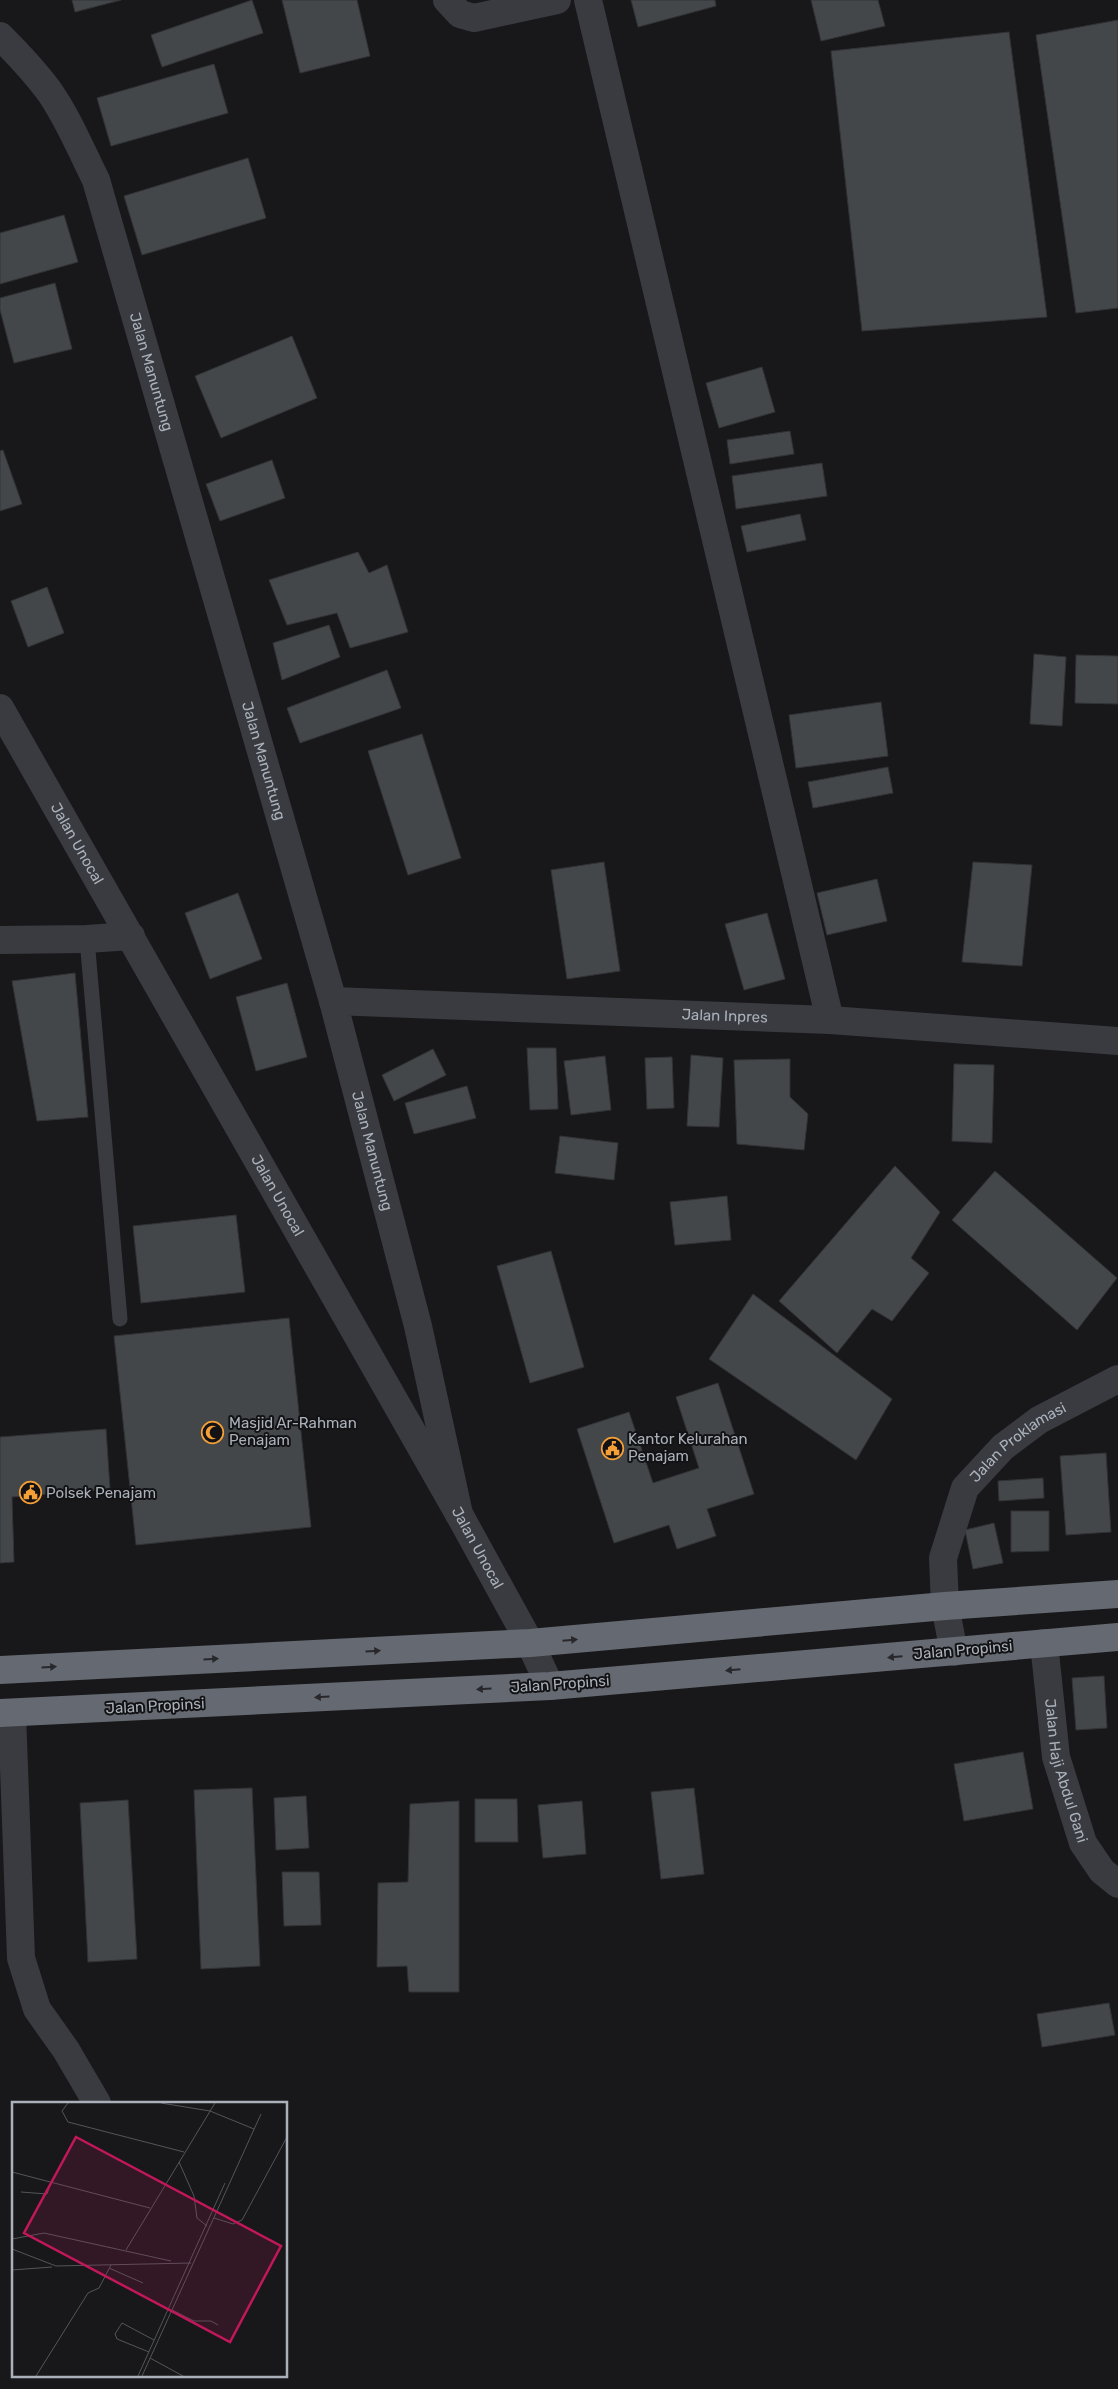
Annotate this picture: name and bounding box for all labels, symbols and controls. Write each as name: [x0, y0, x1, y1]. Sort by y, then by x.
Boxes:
street label: Jalan Manuntung: [126, 310, 177, 433]
street label: Jalan Manuntung: [238, 699, 289, 822]
street label: Jalan Unocal: [47, 800, 108, 888]
street label: Jalan Inpres: [681, 1005, 768, 1027]
street label: Jalan Manuntung: [348, 1089, 396, 1213]
street label: Jalan Unocal: [247, 1152, 308, 1239]
street label: Jalan Proklamasi: [966, 1399, 1069, 1486]
place label: Masjid Ar-Rahman Penajam: [229, 1414, 357, 1449]
mosque icon: Masjid Ar-Rahman Penajam: [201, 1420, 225, 1444]
place label: Kantor Kelurahan Penajam: [628, 1430, 748, 1465]
public building icon: Kantor Kelurahan Penajam: [600, 1436, 624, 1460]
public building icon: Polsek Penajam: [18, 1481, 42, 1505]
place label: Polsek Penajam: [46, 1484, 156, 1502]
street label: Jalan Unocal: [448, 1503, 507, 1592]
one-way arrow: [563, 1635, 579, 1643]
street label: Jalan Propinsi: [913, 1637, 1013, 1663]
one-way arrow: [366, 1647, 382, 1655]
one-way arrow: [887, 1653, 903, 1661]
one-way arrow: [203, 1655, 219, 1663]
one-way arrow: [41, 1663, 57, 1671]
one-way arrow: [725, 1667, 741, 1675]
street label: Jalan Propinsi: [510, 1672, 610, 1696]
one-way arrow: [476, 1686, 492, 1694]
street label: Jalan Propinsi: [105, 1694, 205, 1718]
one-way arrow: [313, 1694, 329, 1702]
street label: Jalan Haji Abdul Gani: [1041, 1698, 1091, 1845]
inset map: [12, 2102, 288, 2376]

